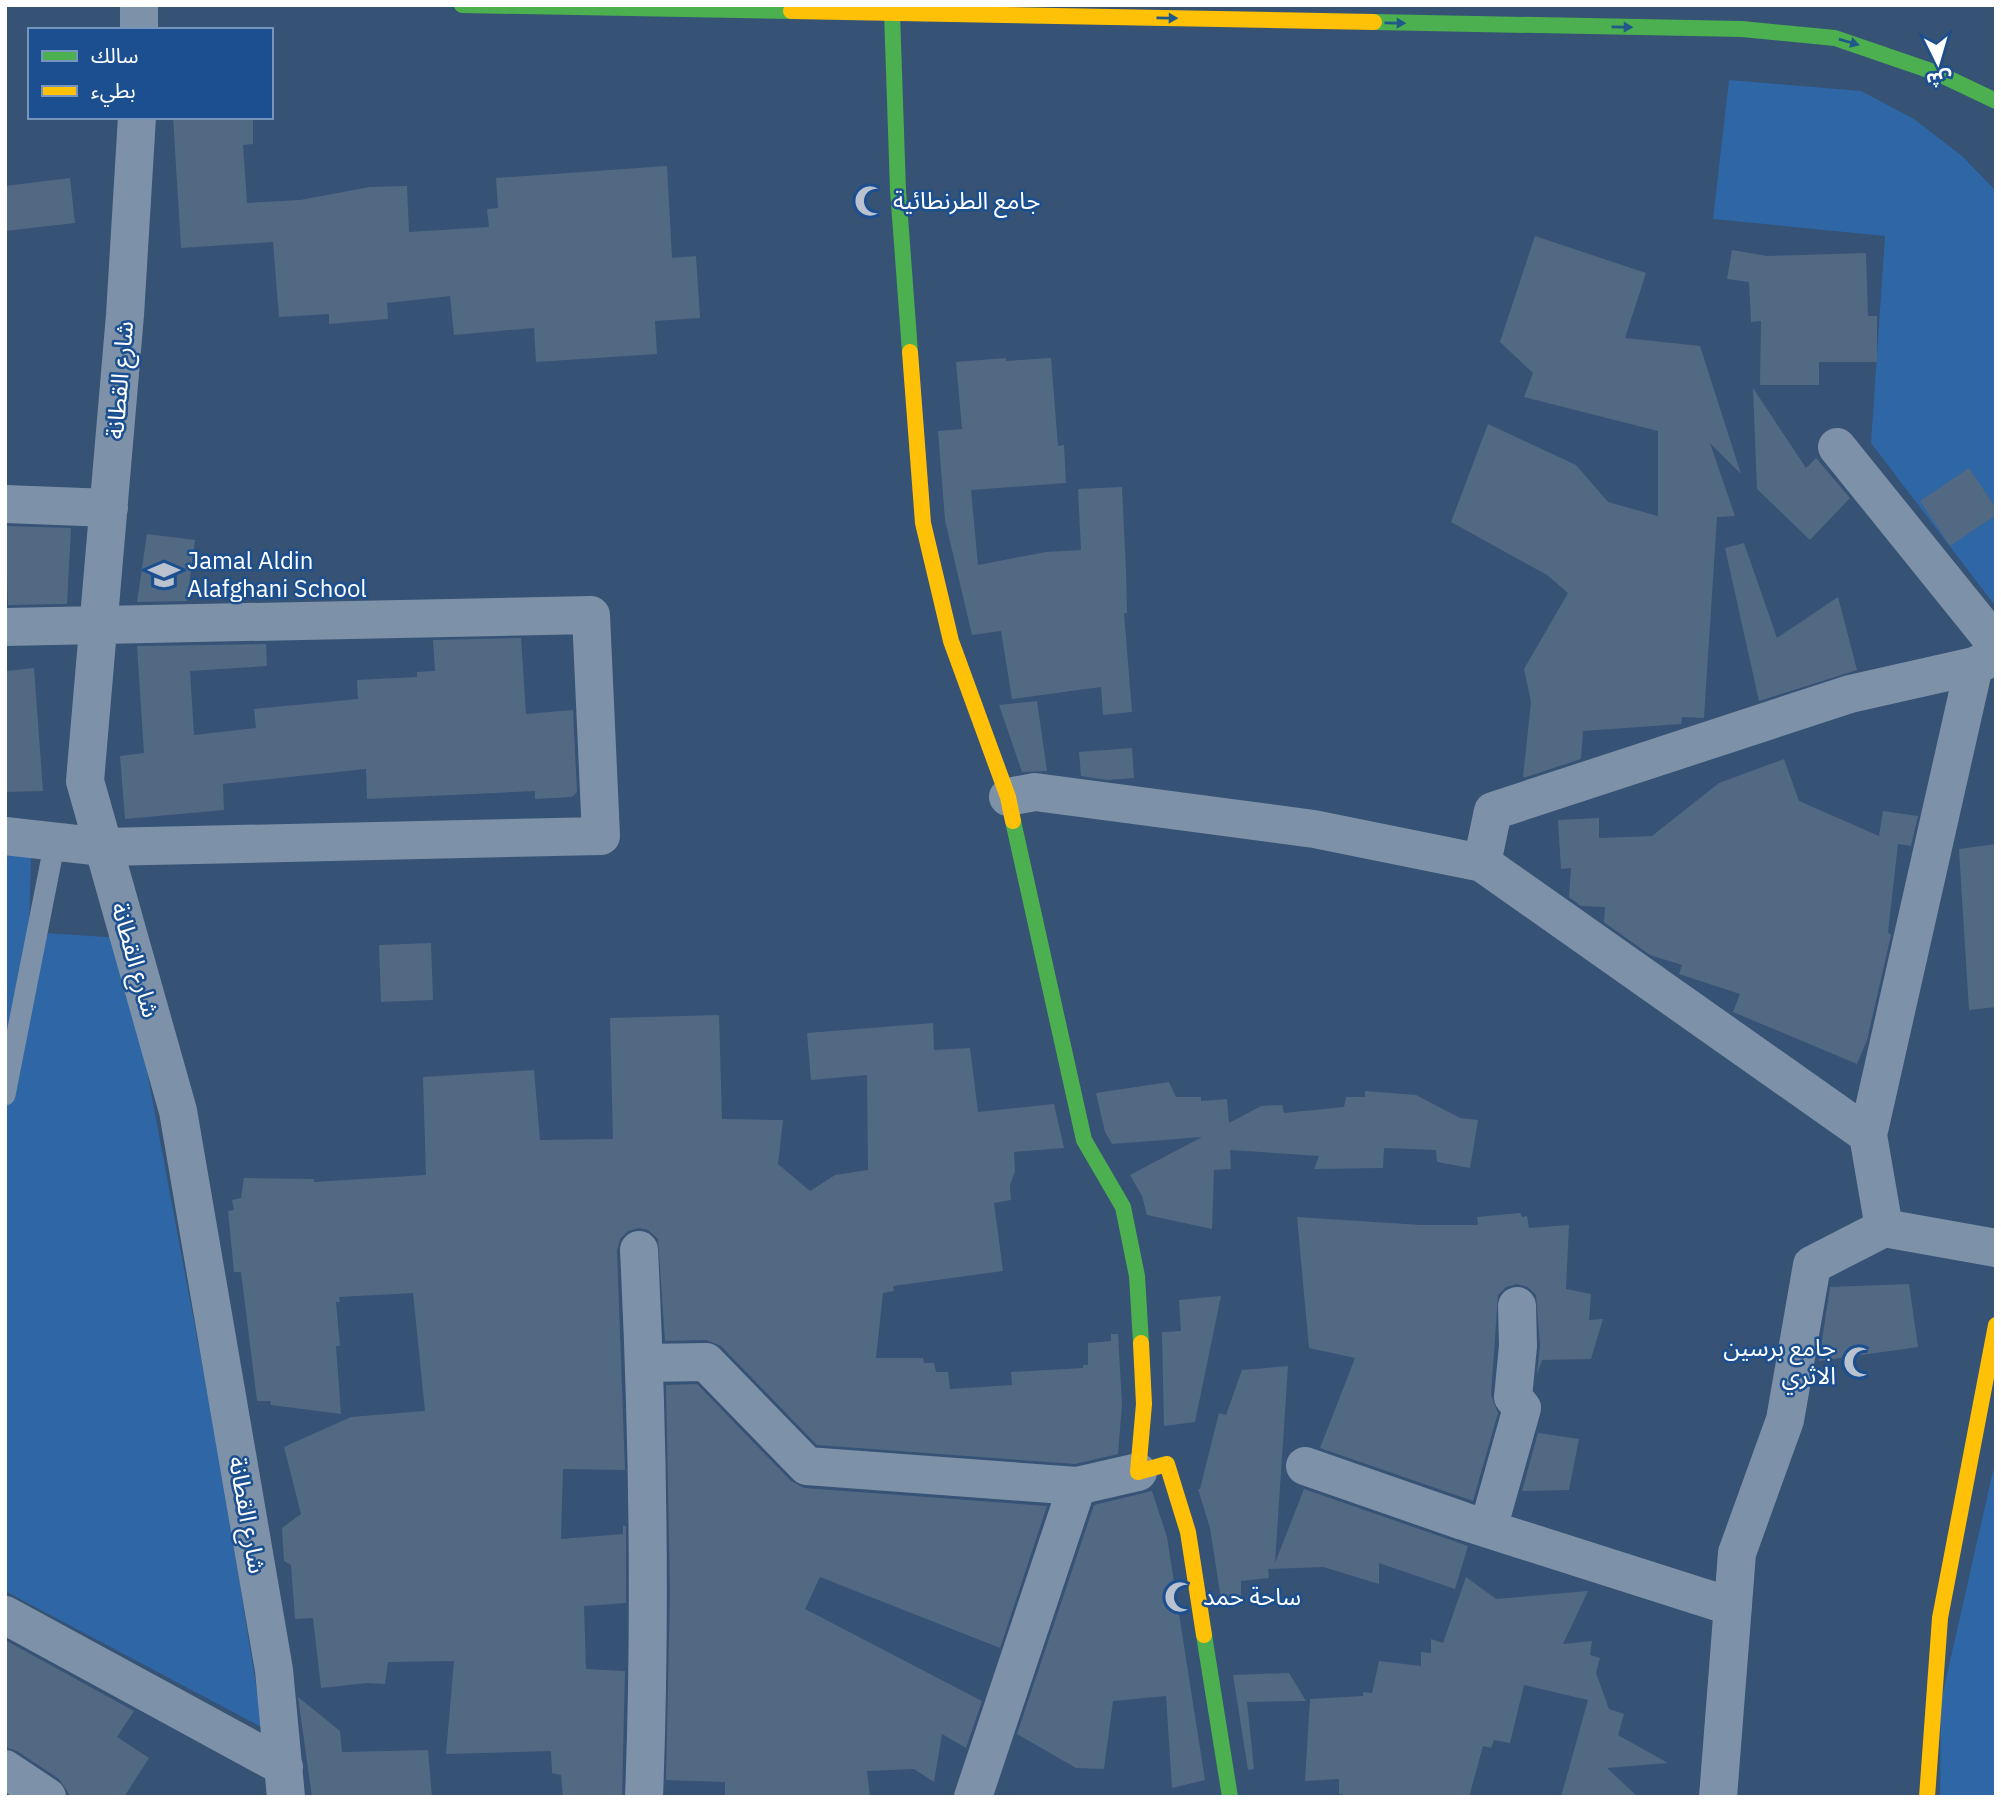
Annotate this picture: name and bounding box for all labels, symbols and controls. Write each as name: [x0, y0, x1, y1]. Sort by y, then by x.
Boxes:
one-way arrow: [1157, 12, 1179, 24]
one-way arrow: [1384, 17, 1406, 28]
one-way arrow: [1611, 21, 1633, 33]
legend: [28, 28, 273, 119]
north arrow: [1903, 28, 1973, 98]
one-way arrow: [1838, 38, 1859, 48]
text: سالك: [91, 41, 138, 69]
text: ش: [1925, 67, 1953, 93]
text: بطيء: [91, 76, 136, 107]
mosque icon: جامع الطرنطائية: [853, 184, 887, 218]
place label: جامع الطرنطائية: [893, 184, 1040, 218]
street label: شارع القطانة: [98, 320, 142, 440]
place label: Jamal Aldin Alafghani School: [187, 544, 367, 604]
school or university icon: Jamal Aldin Alafghani School: [147, 558, 181, 592]
street label: شارع القطانة: [102, 898, 168, 1022]
place label: جامع برسين الاثري: [1723, 1331, 1836, 1395]
mosque icon: جامع برسين الاثري: [1842, 1345, 1876, 1379]
street label: شارع القطانة: [220, 1454, 274, 1576]
mosque icon: ساحة حمد: [1163, 1580, 1197, 1614]
place label: ساحة حمد: [1203, 1580, 1301, 1612]

